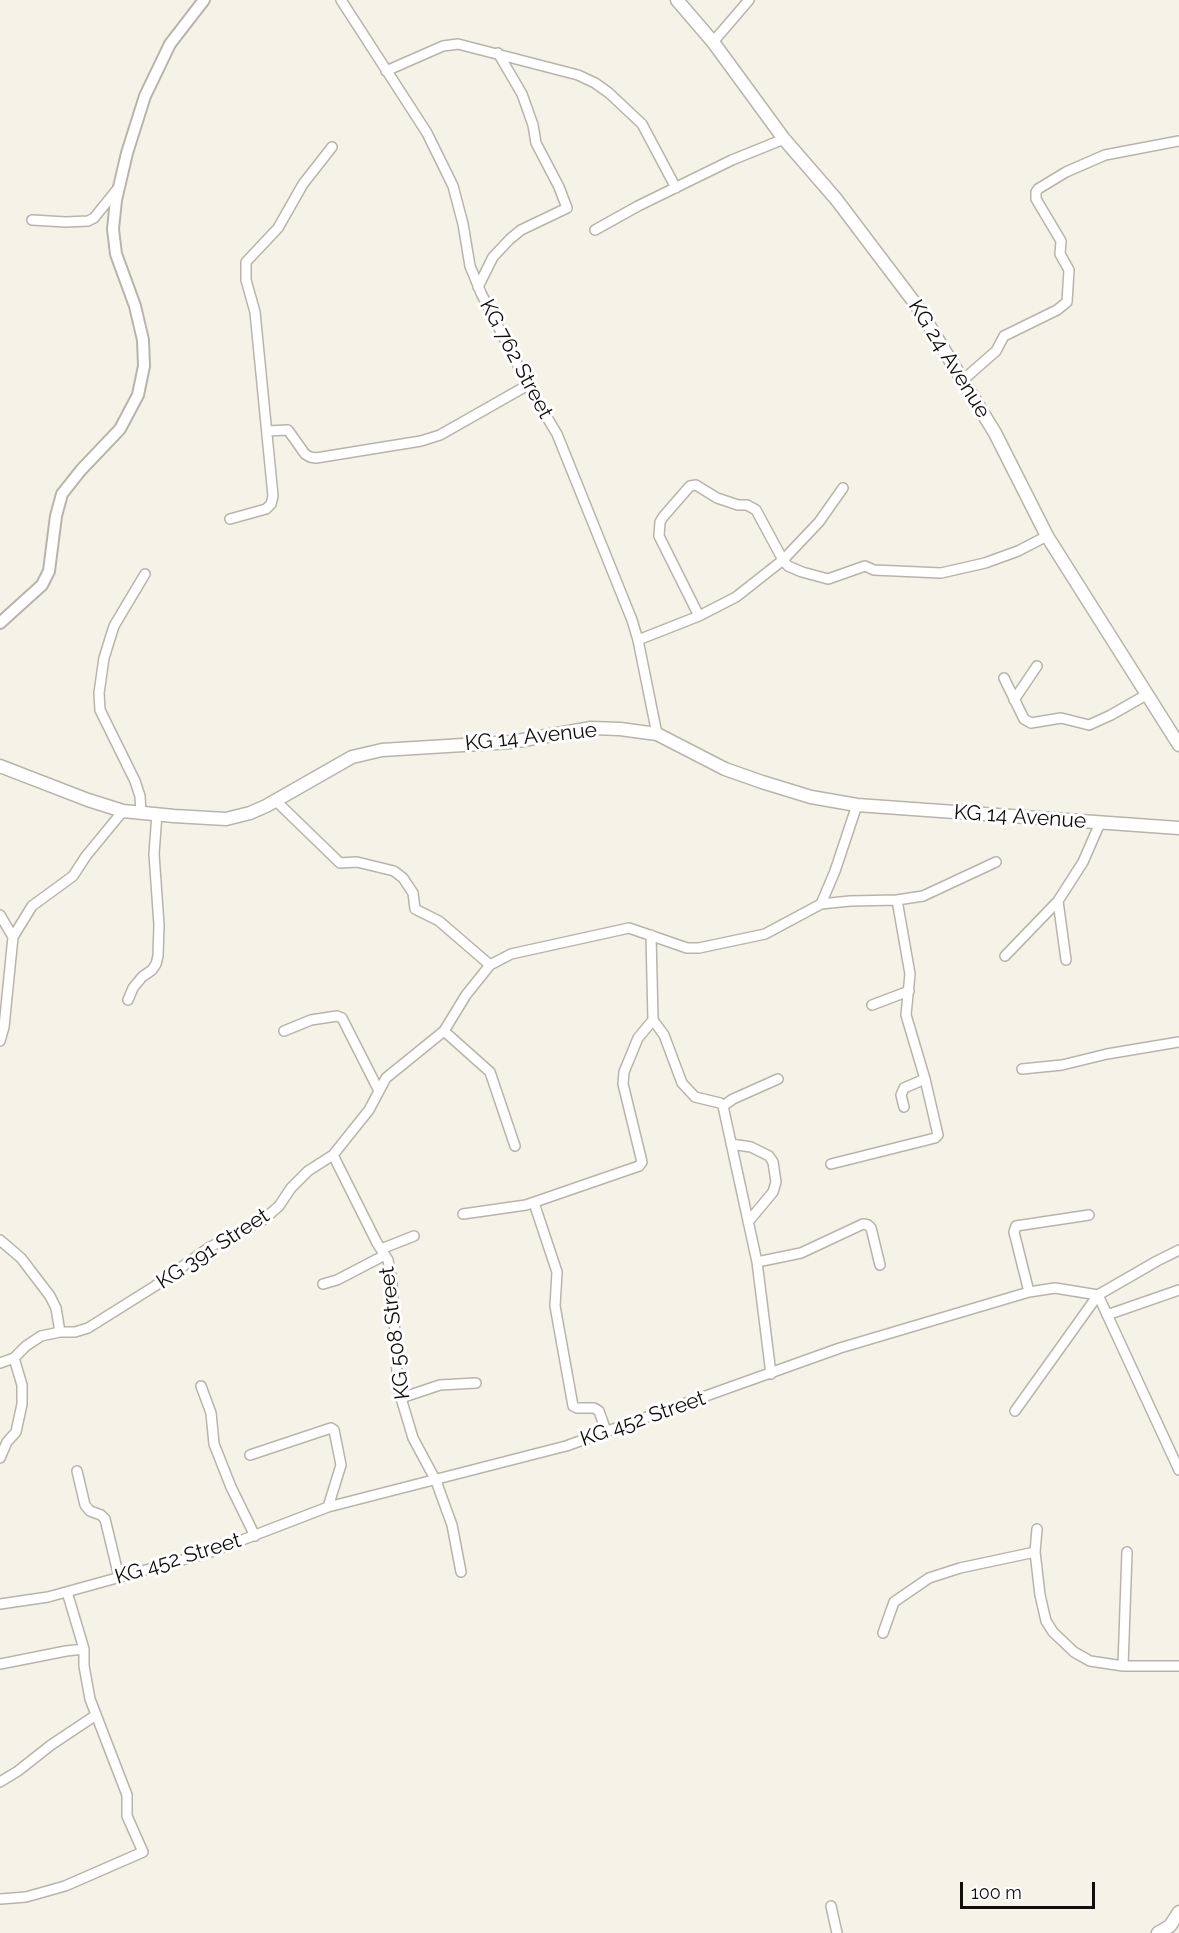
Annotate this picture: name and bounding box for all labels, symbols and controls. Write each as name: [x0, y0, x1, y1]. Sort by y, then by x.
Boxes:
street label: KG 762 Street: [474, 295, 558, 423]
street label: KG 24 Avenue: [903, 295, 995, 423]
street label: KG 14 Avenue: [464, 718, 598, 756]
street label: KG 14 Avenue: [953, 800, 1087, 834]
street label: KG 391 Street: [152, 1203, 274, 1295]
street label: KG 508 Street: [374, 1265, 416, 1401]
street label: KG 452 Street: [577, 1386, 709, 1452]
street label: KG 452 Street: [112, 1528, 244, 1590]
scale bar: [963, 1870, 1098, 1908]
text: 100 m: [971, 1882, 1022, 1903]

